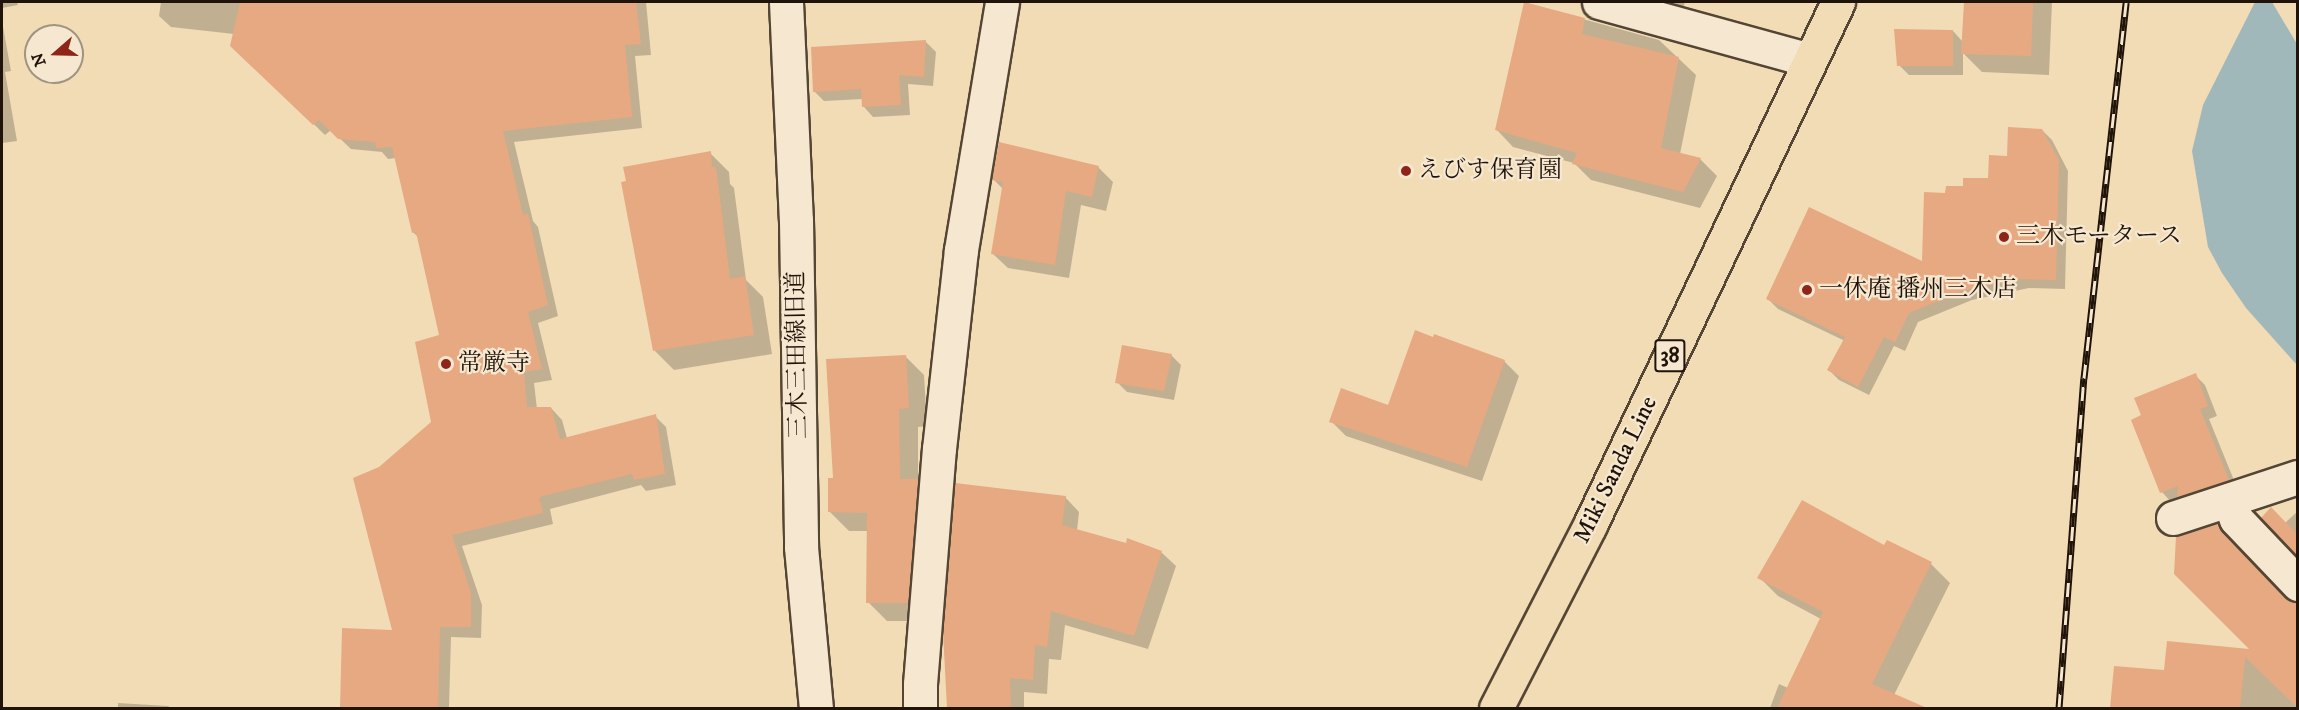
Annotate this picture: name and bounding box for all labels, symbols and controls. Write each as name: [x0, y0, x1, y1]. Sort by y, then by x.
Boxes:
north arrow: [24, 24, 84, 84]
text: N: [27, 50, 51, 69]
place label: えびす保育園: [1418, 157, 1562, 185]
marker: えびす保育園: [1399, 164, 1413, 178]
place label: 三木モータース: [2016, 223, 2183, 251]
marker: 三木モータース: [1997, 230, 2011, 244]
street label: 三木三田線旧道: [782, 271, 814, 439]
place label: 一休庵 播州三木店: [1819, 276, 2016, 304]
marker: 一休庵 播州三木店: [1800, 283, 1814, 297]
road number: 38: [1654, 337, 1686, 375]
place label: 常厳寺: [458, 350, 530, 378]
marker: 常厳寺: [439, 357, 453, 371]
street label: Miki Sanda Line: [1568, 392, 1664, 548]

